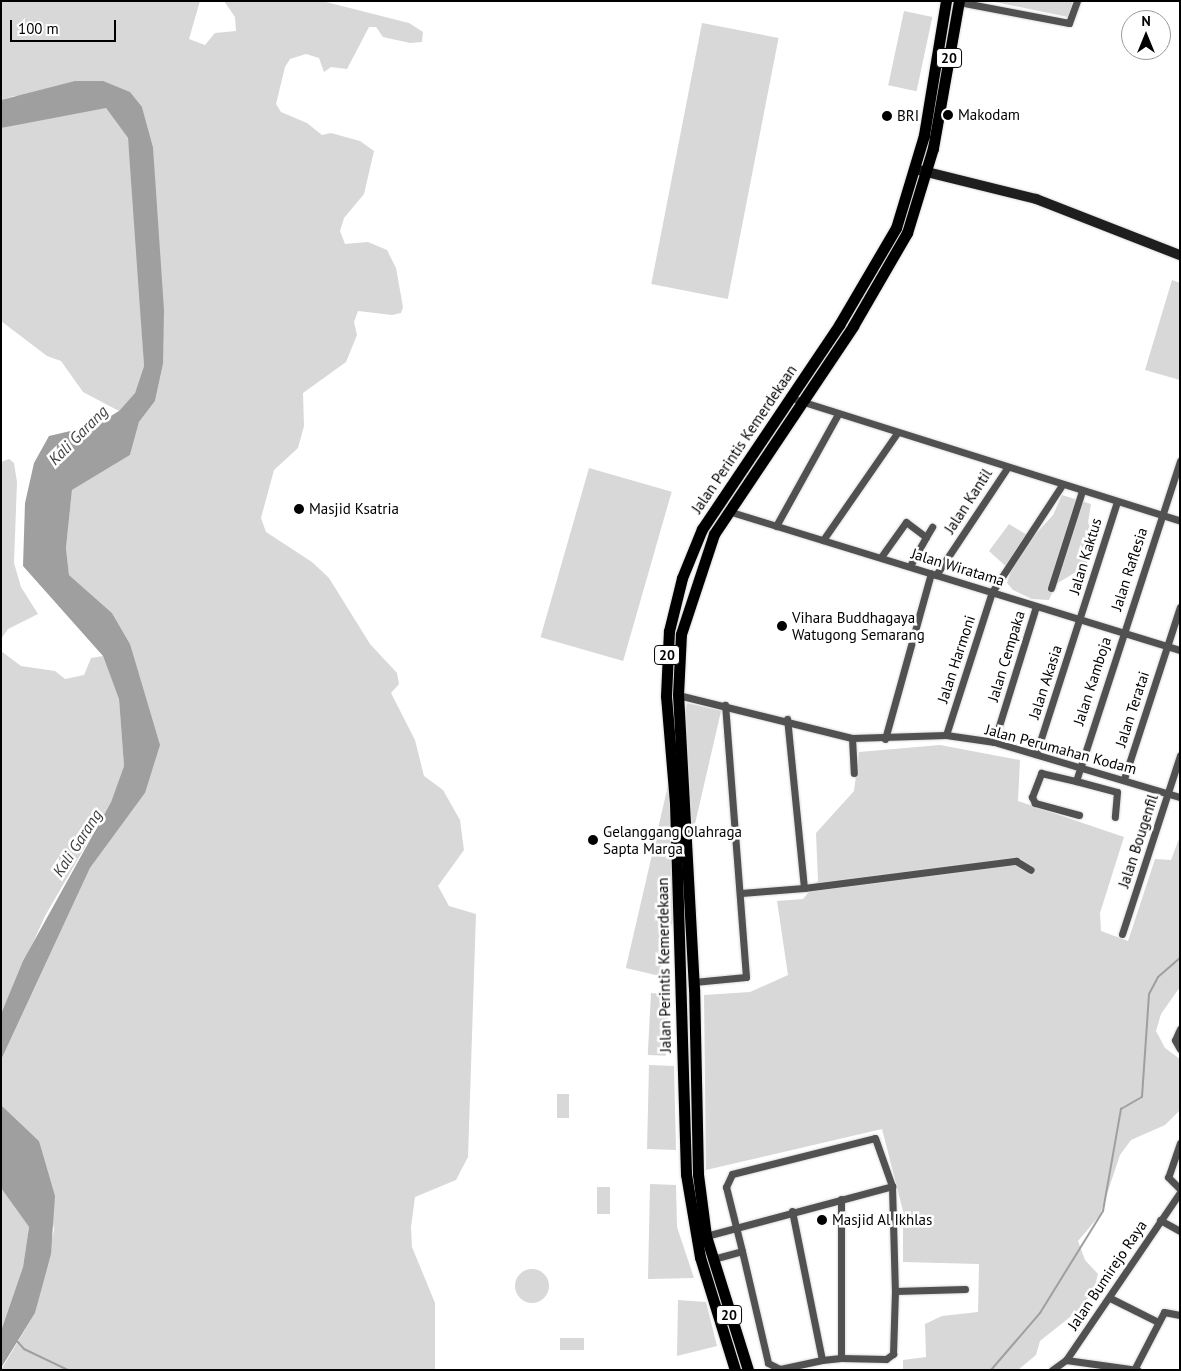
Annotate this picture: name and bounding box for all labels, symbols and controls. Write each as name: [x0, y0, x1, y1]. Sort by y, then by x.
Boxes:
scale bar: [12, 10, 119, 42]
north arrow: [1121, 10, 1171, 60]
text: N: [1141, 12, 1151, 30]
text: 100 m: [18, 19, 59, 38]
road number: 20: [935, 46, 963, 70]
place label: Makodam: [958, 106, 1020, 124]
place label: BRI: [897, 107, 919, 125]
marker: Makodam: [942, 109, 954, 121]
marker: BRI: [881, 110, 893, 122]
street label: Jalan Perintis Kemerdekaan: [688, 361, 800, 517]
water label: Kali Garang: [44, 401, 112, 469]
street label: Jalan Kantil: [940, 465, 996, 537]
place label: Masjid Ksatria: [309, 500, 399, 518]
marker: Masjid Ksatria: [293, 503, 305, 515]
street label: Jalan Kaktus: [1065, 516, 1105, 596]
street label: Jalan Raflesia: [1107, 525, 1151, 613]
street label: Jalan Wiratama: [909, 544, 1007, 590]
place label: Vihara Buddhagaya Watugong Semarang: [792, 608, 925, 643]
street label: Jalan Cempaka: [984, 608, 1028, 704]
street label: Jalan Harmoni: [933, 613, 979, 705]
marker: Vihara Buddhagaya Watugong Semarang: [776, 620, 788, 632]
street label: Jalan Kamboja: [1069, 635, 1115, 727]
street label: Jalan Akasia: [1025, 643, 1065, 721]
road number: 20: [653, 644, 681, 666]
street label: Jalan Teratai: [1111, 669, 1153, 749]
street label: Jalan Perumahan Kodam: [983, 720, 1139, 778]
street label: Jalan Bougenfil: [1114, 792, 1162, 890]
water label: Kali Garang: [48, 806, 106, 880]
place label: Gelanggang Olahraga Sapta Marga: [603, 822, 742, 857]
marker: Gelanggang Olahraga Sapta Marga: [587, 834, 599, 846]
street label: Jalan Perintis Kemerdekaan: [653, 877, 675, 1053]
place label: Masjid Al Ikhlas: [832, 1211, 933, 1229]
marker: Masjid Al Ikhlas: [816, 1214, 828, 1226]
street label: Jalan Bumirejo Raya: [1064, 1217, 1150, 1333]
road number: 20: [715, 1304, 743, 1326]

